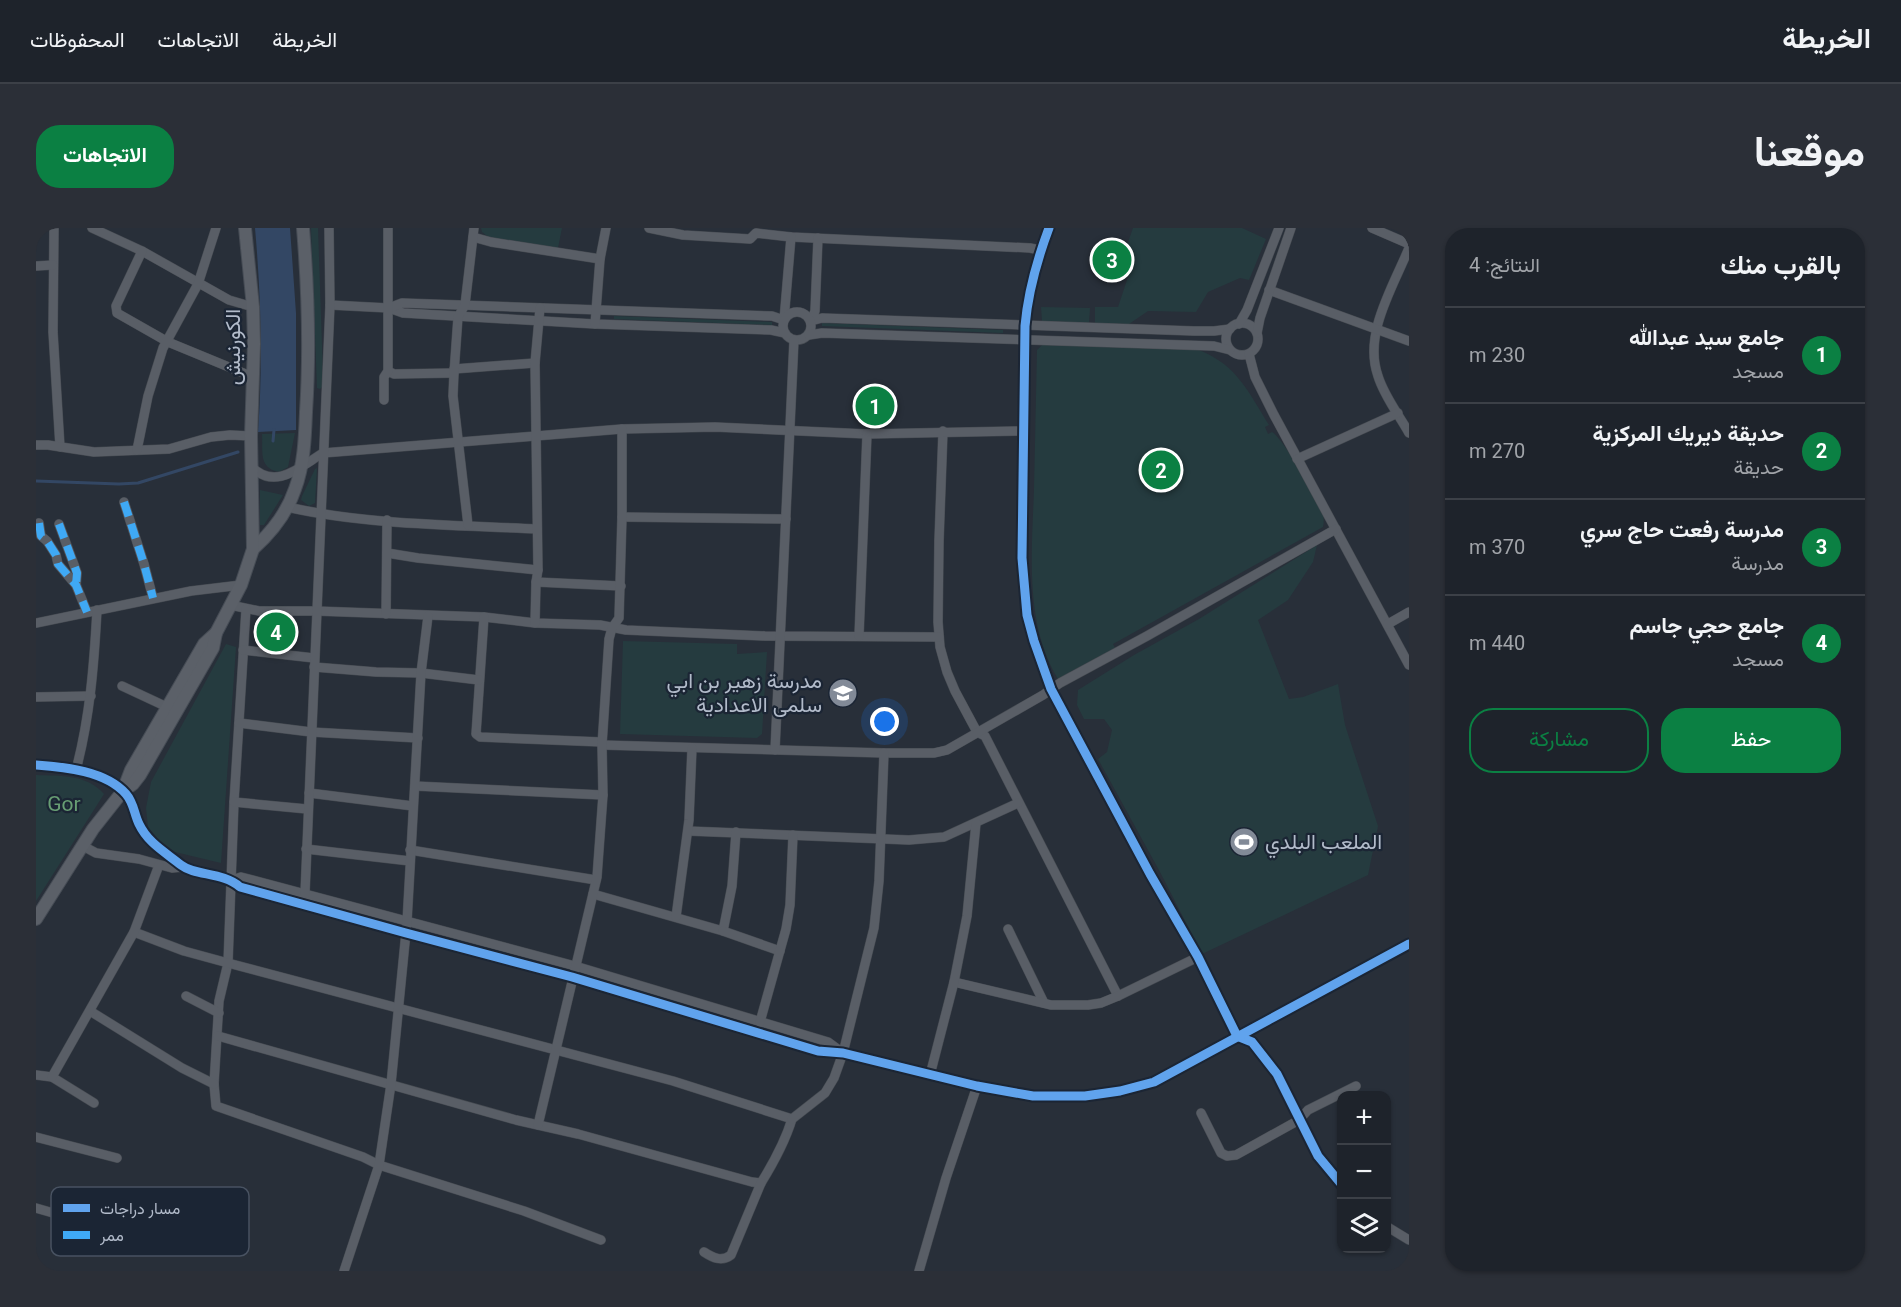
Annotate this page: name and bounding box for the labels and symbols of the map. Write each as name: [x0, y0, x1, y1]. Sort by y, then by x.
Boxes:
pin: 3: [1092, 237, 1132, 282]
street label: الكورنيش: [221, 309, 246, 385]
pin: 1: [856, 384, 894, 429]
pin: 2: [1142, 448, 1180, 492]
pin: 4: [256, 610, 296, 654]
place label: مدرسة زهير بن ابي سلمى الاعدادية: [666, 669, 822, 717]
school or university icon: مدرسة زهير بن ابي سلمى الاعدادية: [827, 677, 859, 709]
your location: [870, 707, 899, 736]
park label: Gor: [47, 792, 81, 816]
sports icon: الملعب البلدي: [1228, 826, 1260, 858]
place label: الملعب البلدي: [1265, 830, 1382, 859]
legend: [51, 1187, 249, 1256]
text: مسار دراجات: [100, 1199, 180, 1219]
text: ممر: [99, 1226, 124, 1246]

